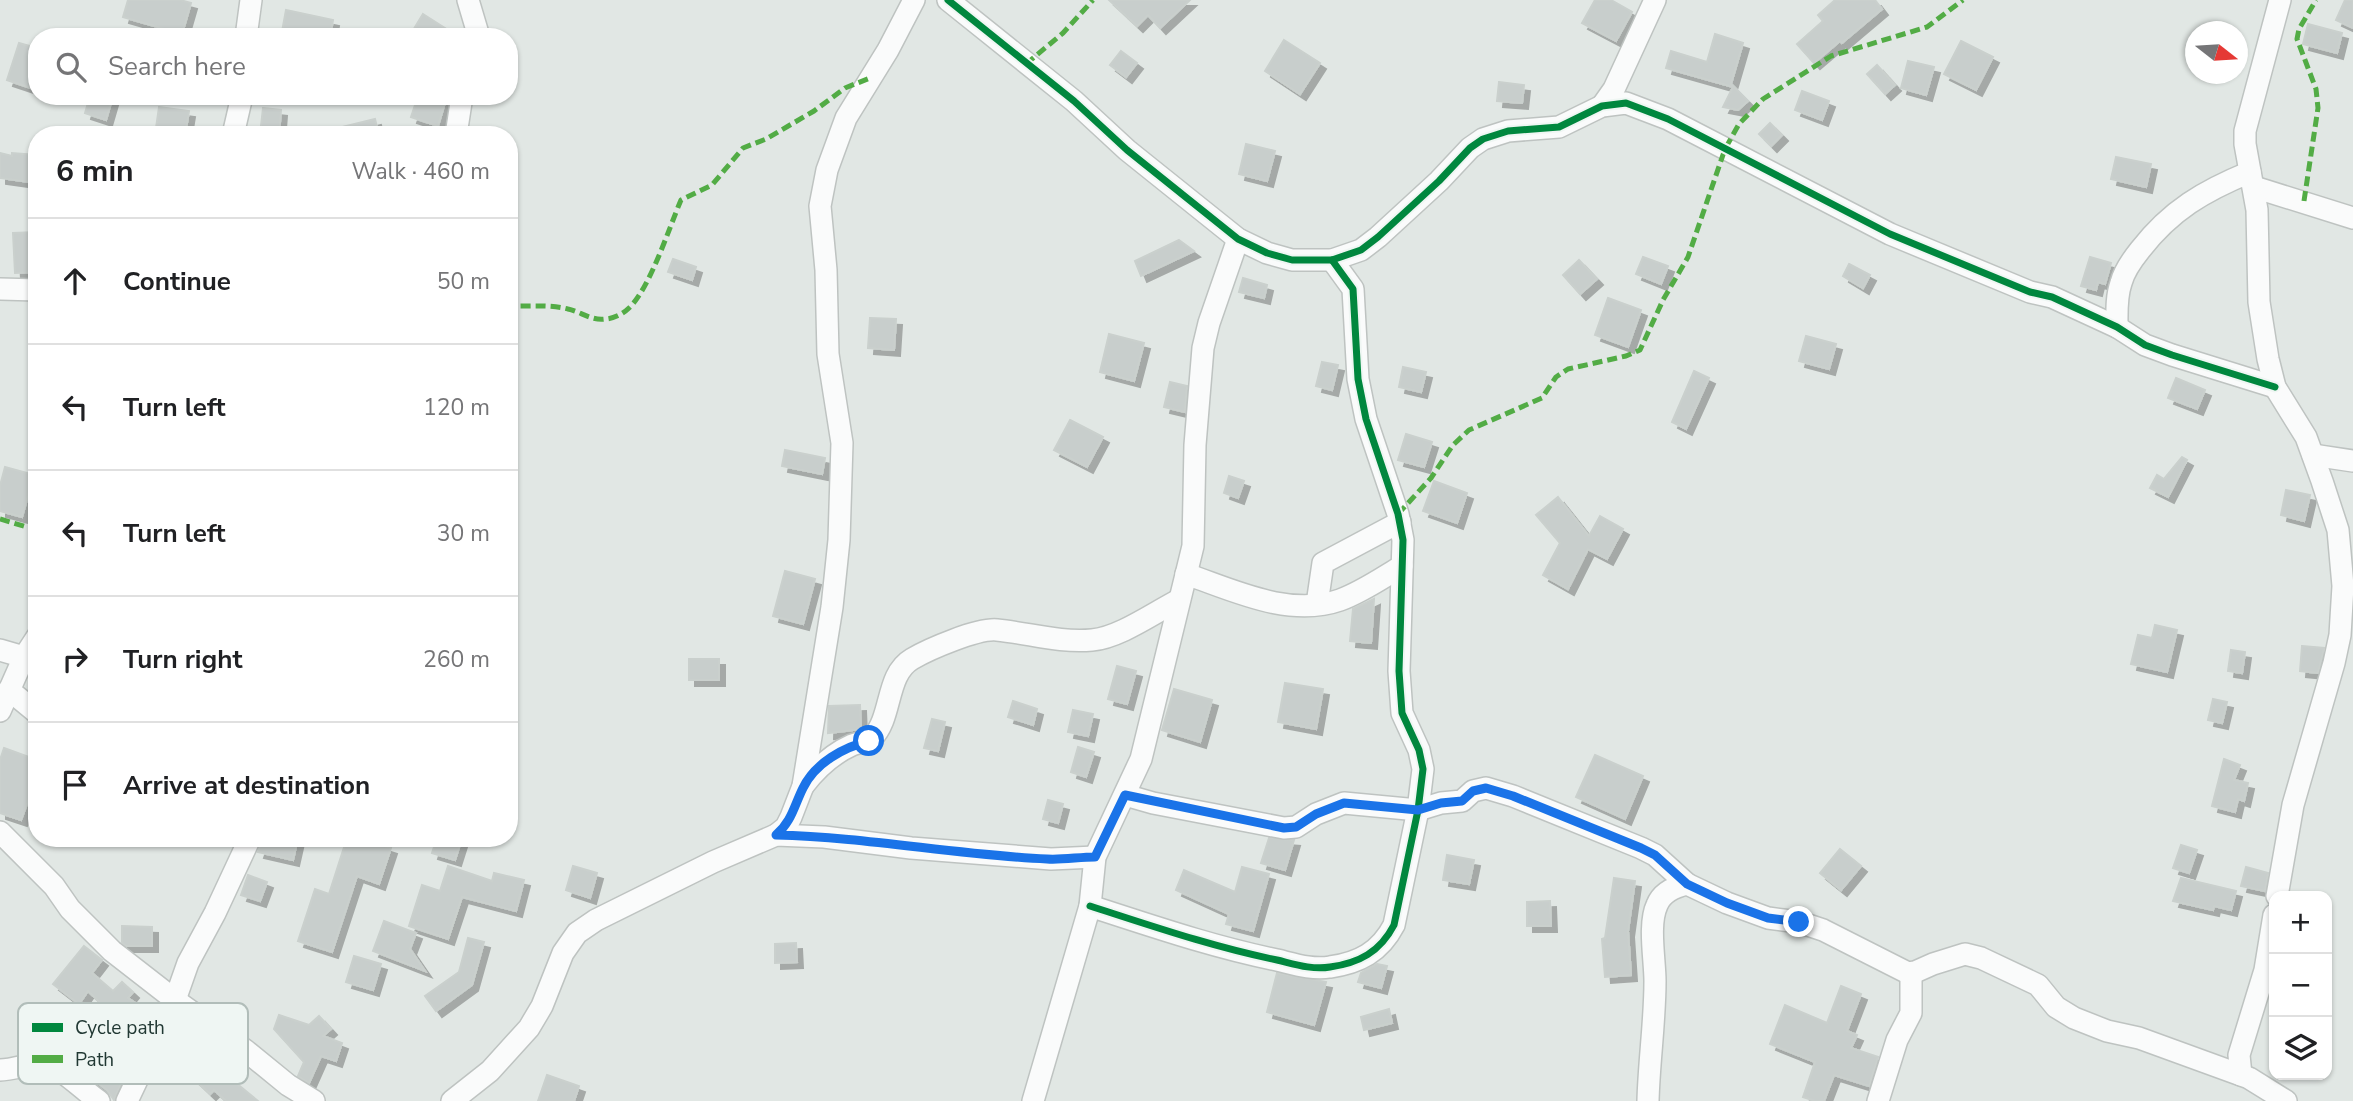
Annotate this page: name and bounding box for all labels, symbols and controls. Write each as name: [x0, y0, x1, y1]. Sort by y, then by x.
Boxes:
north arrow: [2185, 21, 2248, 84]
search box: [28, 28, 518, 105]
icon: search: [52, 48, 90, 86]
text: Search here: [108, 49, 246, 84]
text: 6 min: [56, 151, 134, 192]
text: Walk · 460 m: [351, 156, 490, 187]
icon: ahead: [56, 262, 94, 300]
text: Continue: [123, 264, 231, 299]
text: 50 m: [437, 266, 490, 297]
icon: left: [56, 388, 94, 426]
text: Turn left: [123, 390, 226, 425]
text: 120 m: [423, 392, 490, 423]
icon: left: [56, 514, 94, 552]
text: Turn left: [123, 516, 226, 551]
text: 30 m: [437, 518, 490, 549]
icon: right: [56, 640, 94, 678]
text: Turn right: [123, 642, 242, 677]
text: 260 m: [423, 644, 490, 675]
route start: [853, 725, 884, 756]
icon: arrive: [56, 766, 94, 804]
text: Arrive at destination: [123, 768, 370, 803]
map controls: [2269, 891, 2332, 1080]
button: +: [2269, 891, 2332, 954]
route end: [1783, 906, 1814, 937]
button: −: [2269, 954, 2332, 1017]
legend: [18, 1003, 248, 1084]
text: Cycle path: [75, 1015, 165, 1041]
button: layers: [2269, 1017, 2332, 1080]
text: Path: [75, 1047, 114, 1073]

